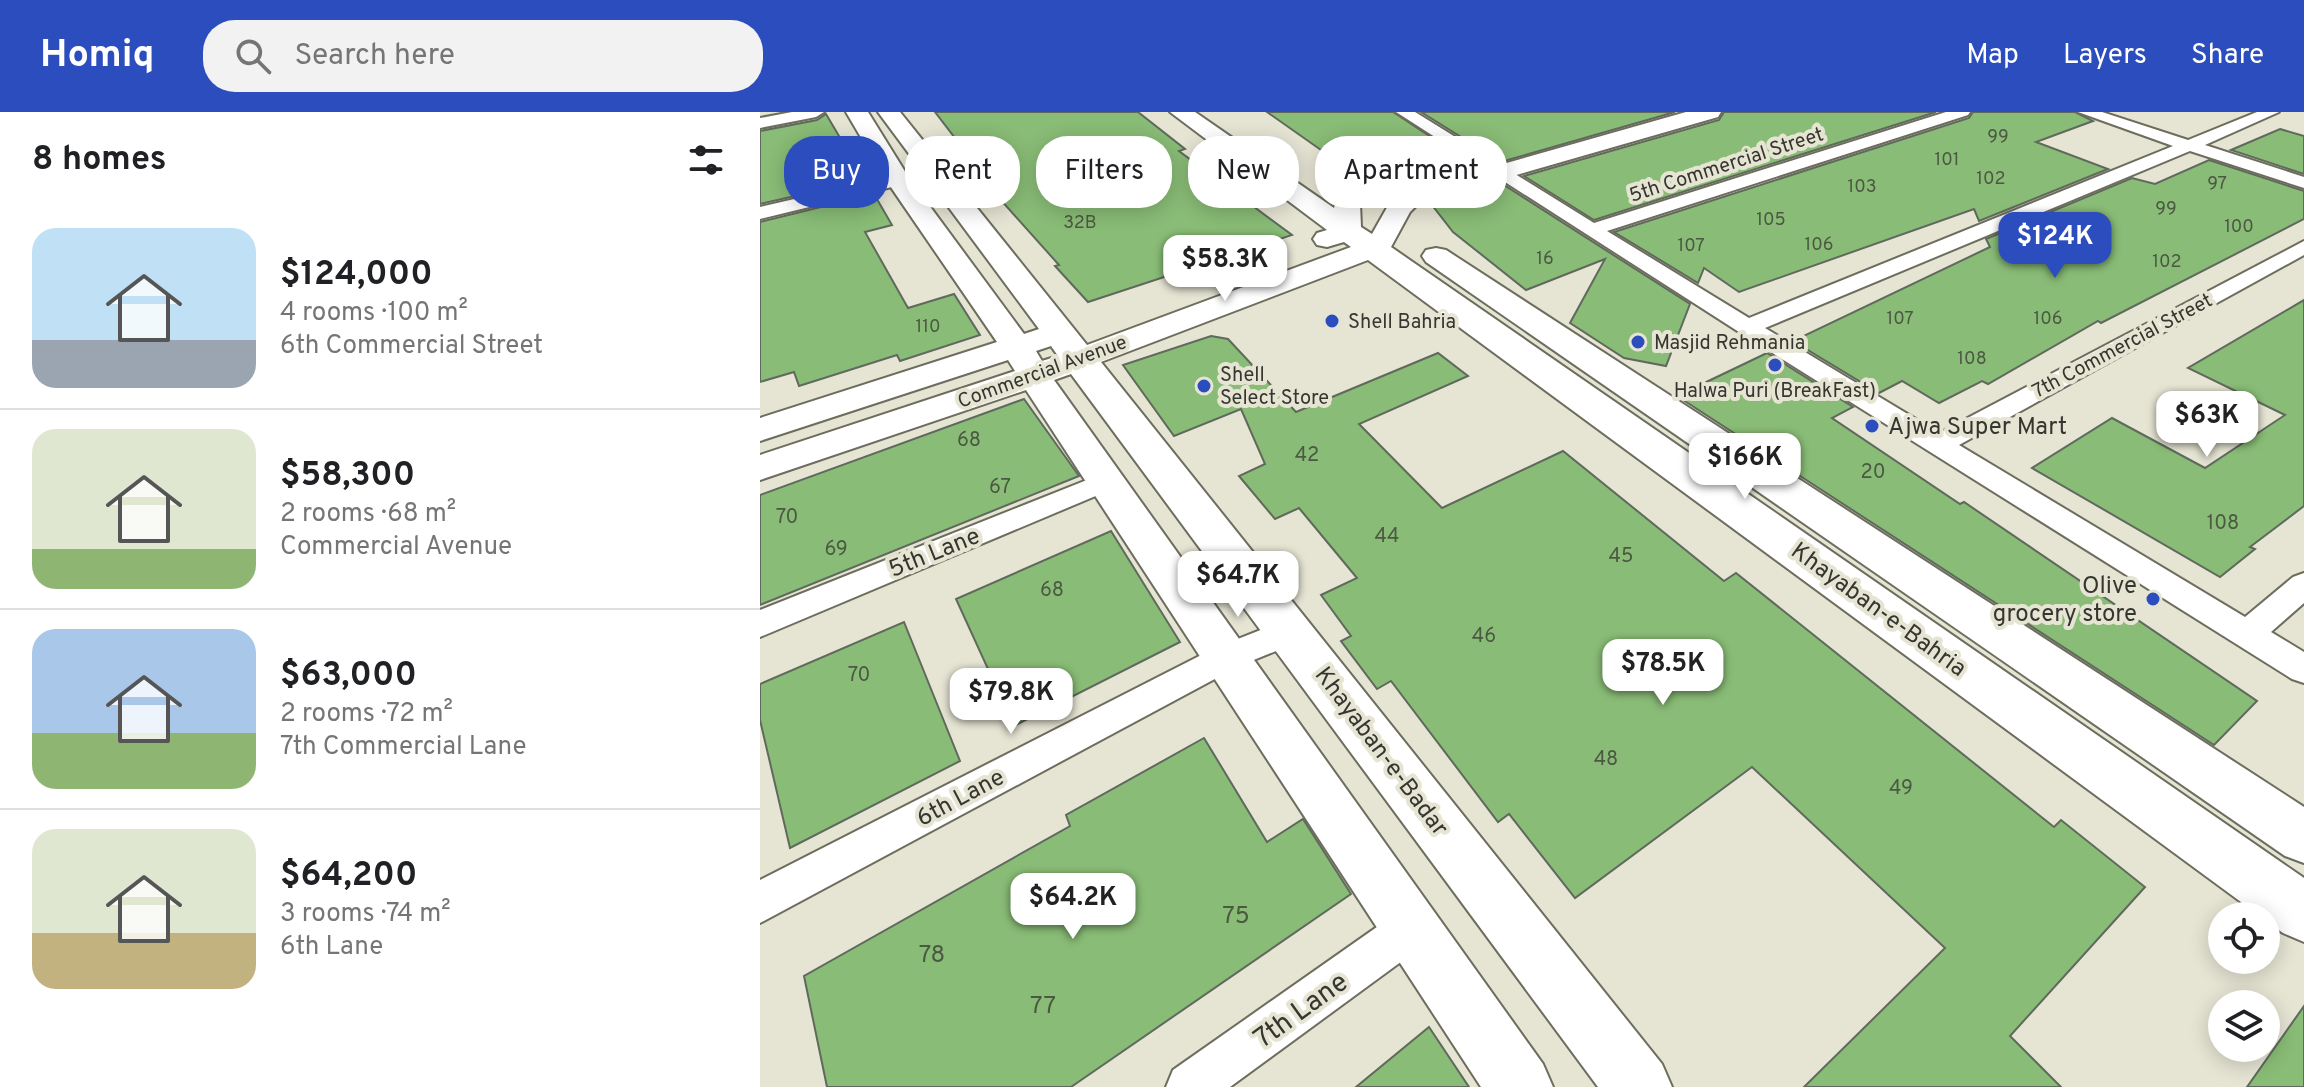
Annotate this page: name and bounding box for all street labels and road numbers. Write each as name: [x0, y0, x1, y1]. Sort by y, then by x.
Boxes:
street label: 5th Commercial Street: [1626, 122, 1827, 210]
street label: 7th Commercial Street: [2028, 288, 2217, 405]
street label: Commercial Avenue: [954, 330, 1131, 416]
street label: 5th Lane: [885, 522, 985, 586]
street label: Khayaban-e-Bahria: [1784, 537, 1971, 684]
street label: Khayaban-e-Badar: [1307, 662, 1454, 843]
street label: 6th Lane: [912, 763, 1010, 834]
street label: 7th Lane: [1247, 965, 1356, 1058]

